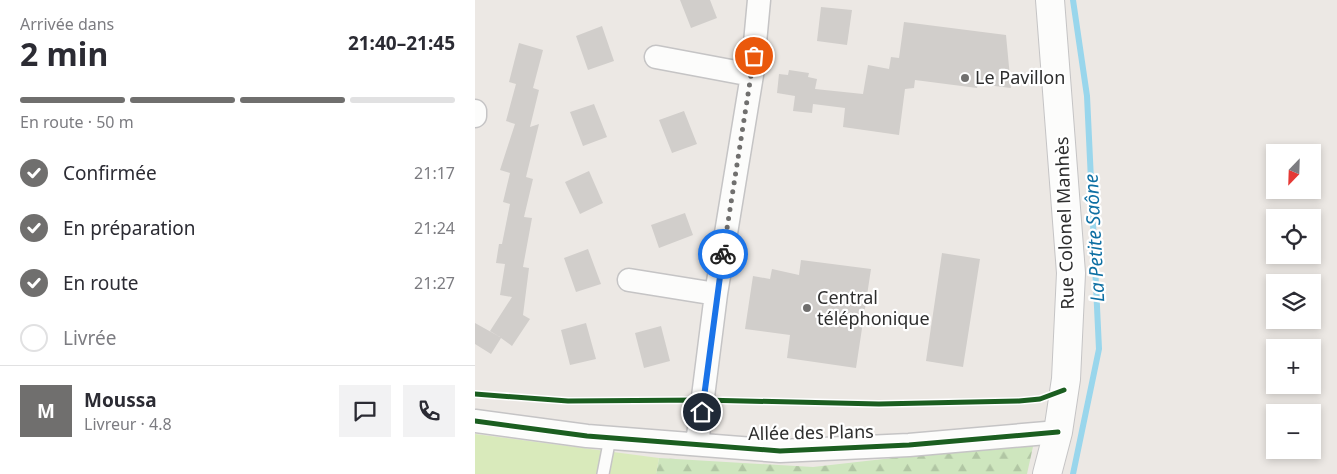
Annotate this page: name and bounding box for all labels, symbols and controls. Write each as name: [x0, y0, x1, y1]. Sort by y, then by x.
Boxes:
text: Arrivée dans: [20, 13, 114, 35]
text: 21:40–21:45: [348, 30, 455, 56]
text: 2 min: [20, 32, 108, 75]
pin: [733, 35, 775, 77]
icon: bag: [740, 42, 768, 70]
place label: Le Pavillon: [975, 65, 1065, 89]
marker: Le Pavillon: [959, 72, 971, 84]
text: En route · 50 m: [20, 111, 134, 133]
street label: Rue Colonel Manhès: [1049, 136, 1079, 310]
north arrow: [1266, 144, 1321, 199]
map controls: [1266, 144, 1321, 459]
icon: check: [20, 159, 48, 187]
text: Confirmée: [63, 160, 157, 186]
text: 21:17: [414, 162, 455, 184]
water label: La Petite Saône: [1078, 173, 1110, 303]
button: locate: [1266, 209, 1321, 264]
icon: check: [20, 214, 48, 242]
text: En préparation: [63, 215, 196, 241]
text: 21:24: [414, 217, 455, 239]
courier: [698, 229, 748, 279]
icon: bike: [709, 240, 737, 268]
icon: check: [20, 269, 48, 297]
text: En route: [63, 270, 139, 296]
text: 21:27: [414, 272, 455, 294]
button: layers: [1266, 274, 1321, 329]
place label: Central téléphonique: [817, 285, 930, 330]
marker: Central téléphonique: [801, 302, 813, 314]
text: Livrée: [63, 325, 116, 351]
button: +: [1266, 339, 1321, 394]
button: chat: [339, 385, 391, 437]
button: phone: [403, 385, 455, 437]
text: Moussa: [84, 387, 157, 413]
pin: [681, 391, 723, 433]
text: M: [37, 398, 55, 424]
icon: home: [688, 398, 716, 426]
button: −: [1266, 404, 1321, 459]
text: Livreur · 4.8: [84, 413, 172, 435]
street label: Allée des Plans: [748, 419, 874, 445]

